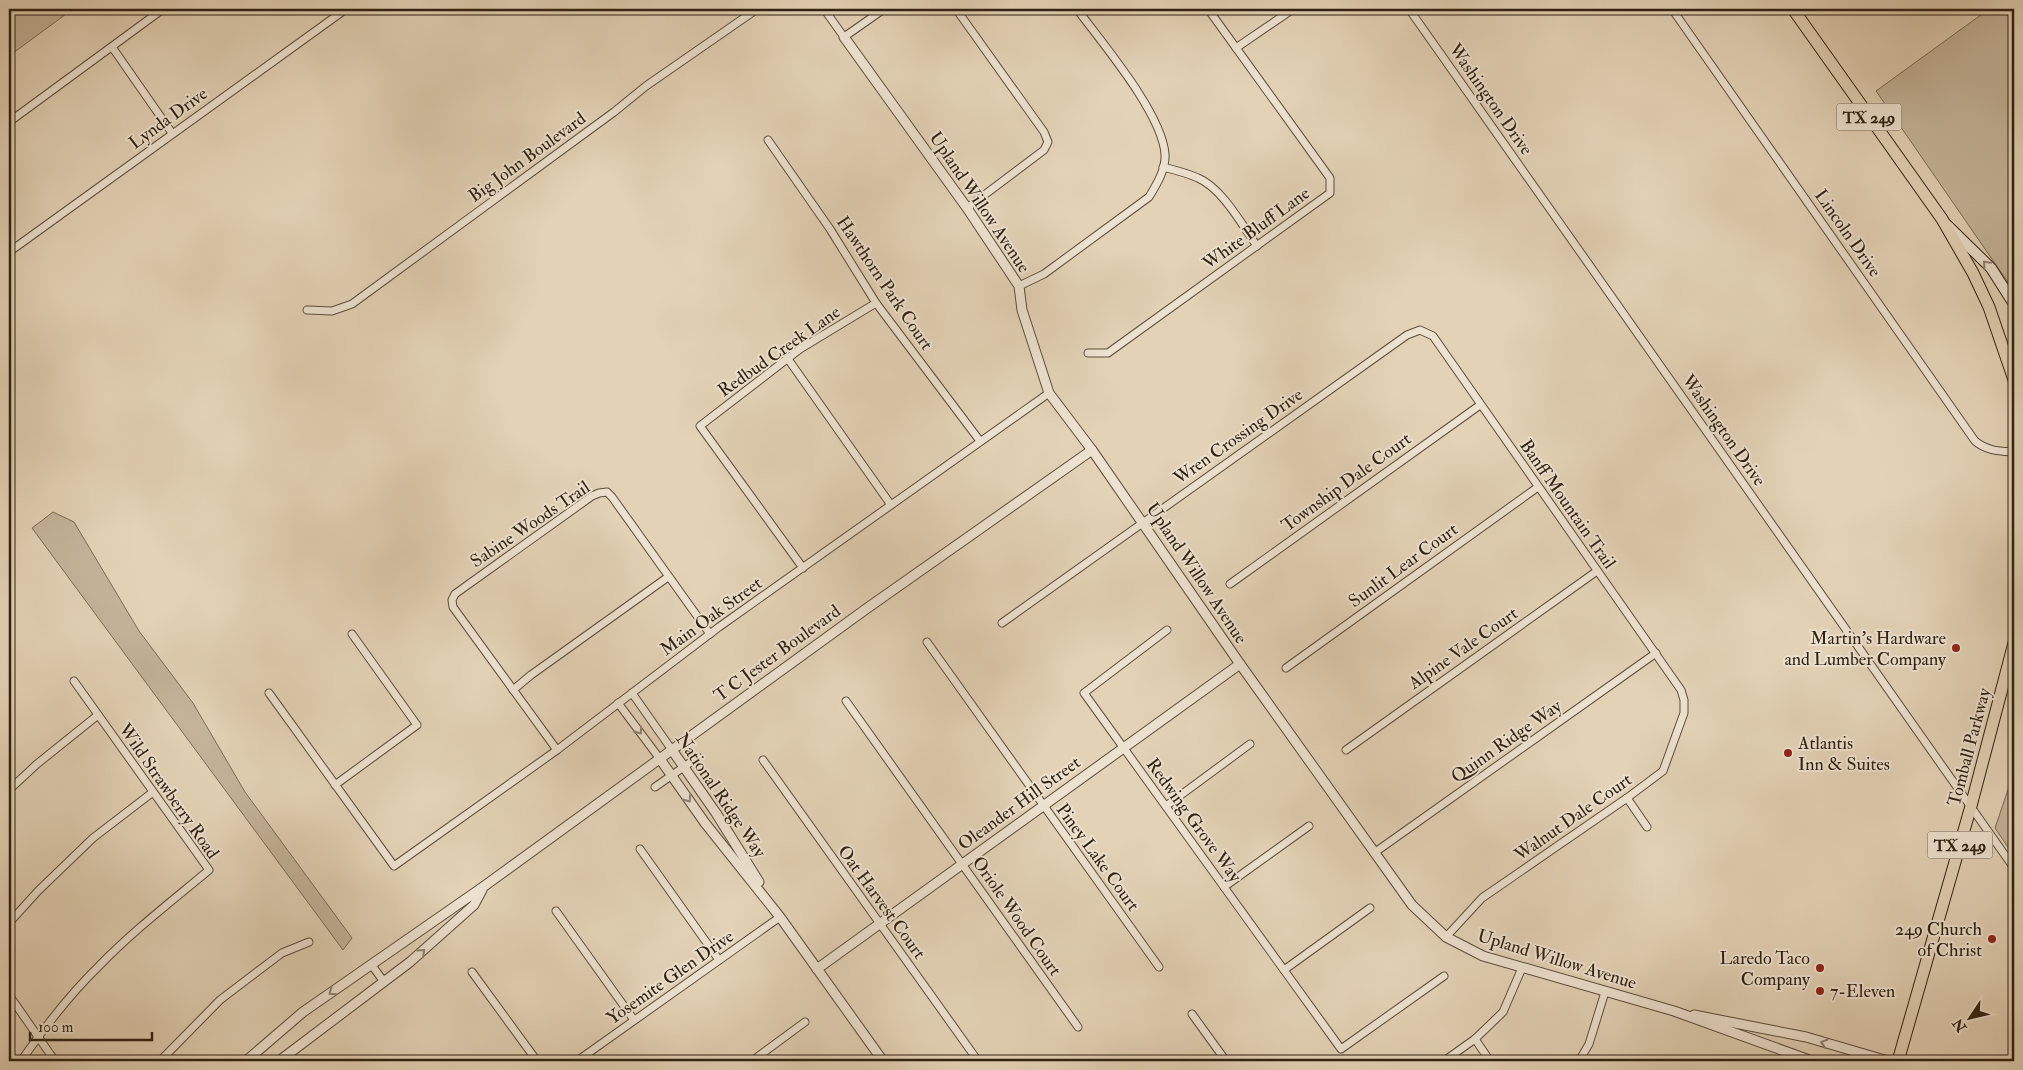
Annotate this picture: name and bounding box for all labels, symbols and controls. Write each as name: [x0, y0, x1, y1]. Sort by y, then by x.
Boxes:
street label: Washington Drive: [1443, 38, 1538, 160]
street label: Lynda Drive: [125, 82, 212, 155]
road number: TX 249: [1836, 104, 1902, 130]
street label: Big John Boulevard: [464, 107, 591, 208]
street label: Upland Willow Avenue: [924, 127, 1036, 278]
street label: White Bluff Lane: [1197, 182, 1315, 276]
street label: Lincoln Drive: [1809, 185, 1886, 282]
street label: Hawthorn Park Court: [831, 212, 938, 355]
one-way arrow: [1983, 260, 1992, 269]
street label: Redbud Creek Lane: [714, 300, 845, 402]
street label: Washington Drive: [1676, 369, 1771, 491]
street label: Wren Crossing Drive: [1168, 383, 1308, 490]
street label: Township Dale Court: [1277, 428, 1416, 537]
street label: Banff Mountain Trail: [1514, 435, 1621, 574]
street label: Sabine Woods Trail: [466, 476, 595, 573]
street label: Upland Willow Avenue: [1141, 498, 1253, 649]
street label: Sunlit Lear Court: [1344, 518, 1463, 613]
street label: Main Oak Street: [656, 572, 767, 661]
street label: T C Jester Boulevard: [709, 600, 845, 707]
street label: Alpine Vale Court: [1403, 602, 1523, 695]
place label: Martin's Hardware and Lumber Company: [1784, 627, 1947, 671]
marker: Martin's Hardware and Lumber Company: [1950, 642, 1962, 654]
street label: Tomball Parkway: [1943, 684, 1997, 809]
street label: Quinn Ridge Way: [1446, 694, 1567, 788]
street label: Wild Strawberry Road: [113, 718, 224, 864]
one-way arrow: [633, 725, 642, 735]
street label: National Ridge Way: [670, 728, 772, 863]
place label: Atlantis Inn & Suites: [1797, 732, 1890, 776]
marker: Atlantis Inn & Suites: [1782, 747, 1794, 759]
street label: Oleander Hill Street: [953, 751, 1085, 856]
street label: Redwing Grove Way: [1141, 754, 1247, 888]
street label: Walnut Dale Court: [1509, 768, 1637, 867]
one-way arrow: [682, 793, 691, 803]
street label: Piney Lake Court: [1051, 799, 1144, 916]
road number: TX 249: [1928, 832, 1992, 858]
street label: Oat Harvest Court: [833, 841, 931, 964]
street label: Oriole Wood Court: [967, 852, 1067, 981]
place label: 249 Church of Christ: [1895, 918, 1983, 962]
street label: Upland Willow Avenue: [1474, 924, 1640, 995]
street label: Yosemite Glen Drive: [602, 925, 739, 1030]
marker: 249 Church of Christ: [1986, 933, 1998, 945]
place label: Laredo Taco Company: [1719, 947, 1811, 991]
one-way arrow: [416, 949, 425, 957]
marker: Laredo Taco Company: [1814, 962, 1826, 974]
place label: 7-Eleven: [1830, 980, 1895, 1003]
marker: 7-Eleven: [1814, 985, 1826, 997]
one-way arrow: [328, 986, 337, 995]
north arrow: [1946, 992, 1996, 1042]
scale bar: [30, 1010, 152, 1042]
text: N: [1949, 1015, 1971, 1036]
text: 100 m: [38, 1018, 74, 1037]
one-way arrow: [1821, 1038, 1829, 1048]

